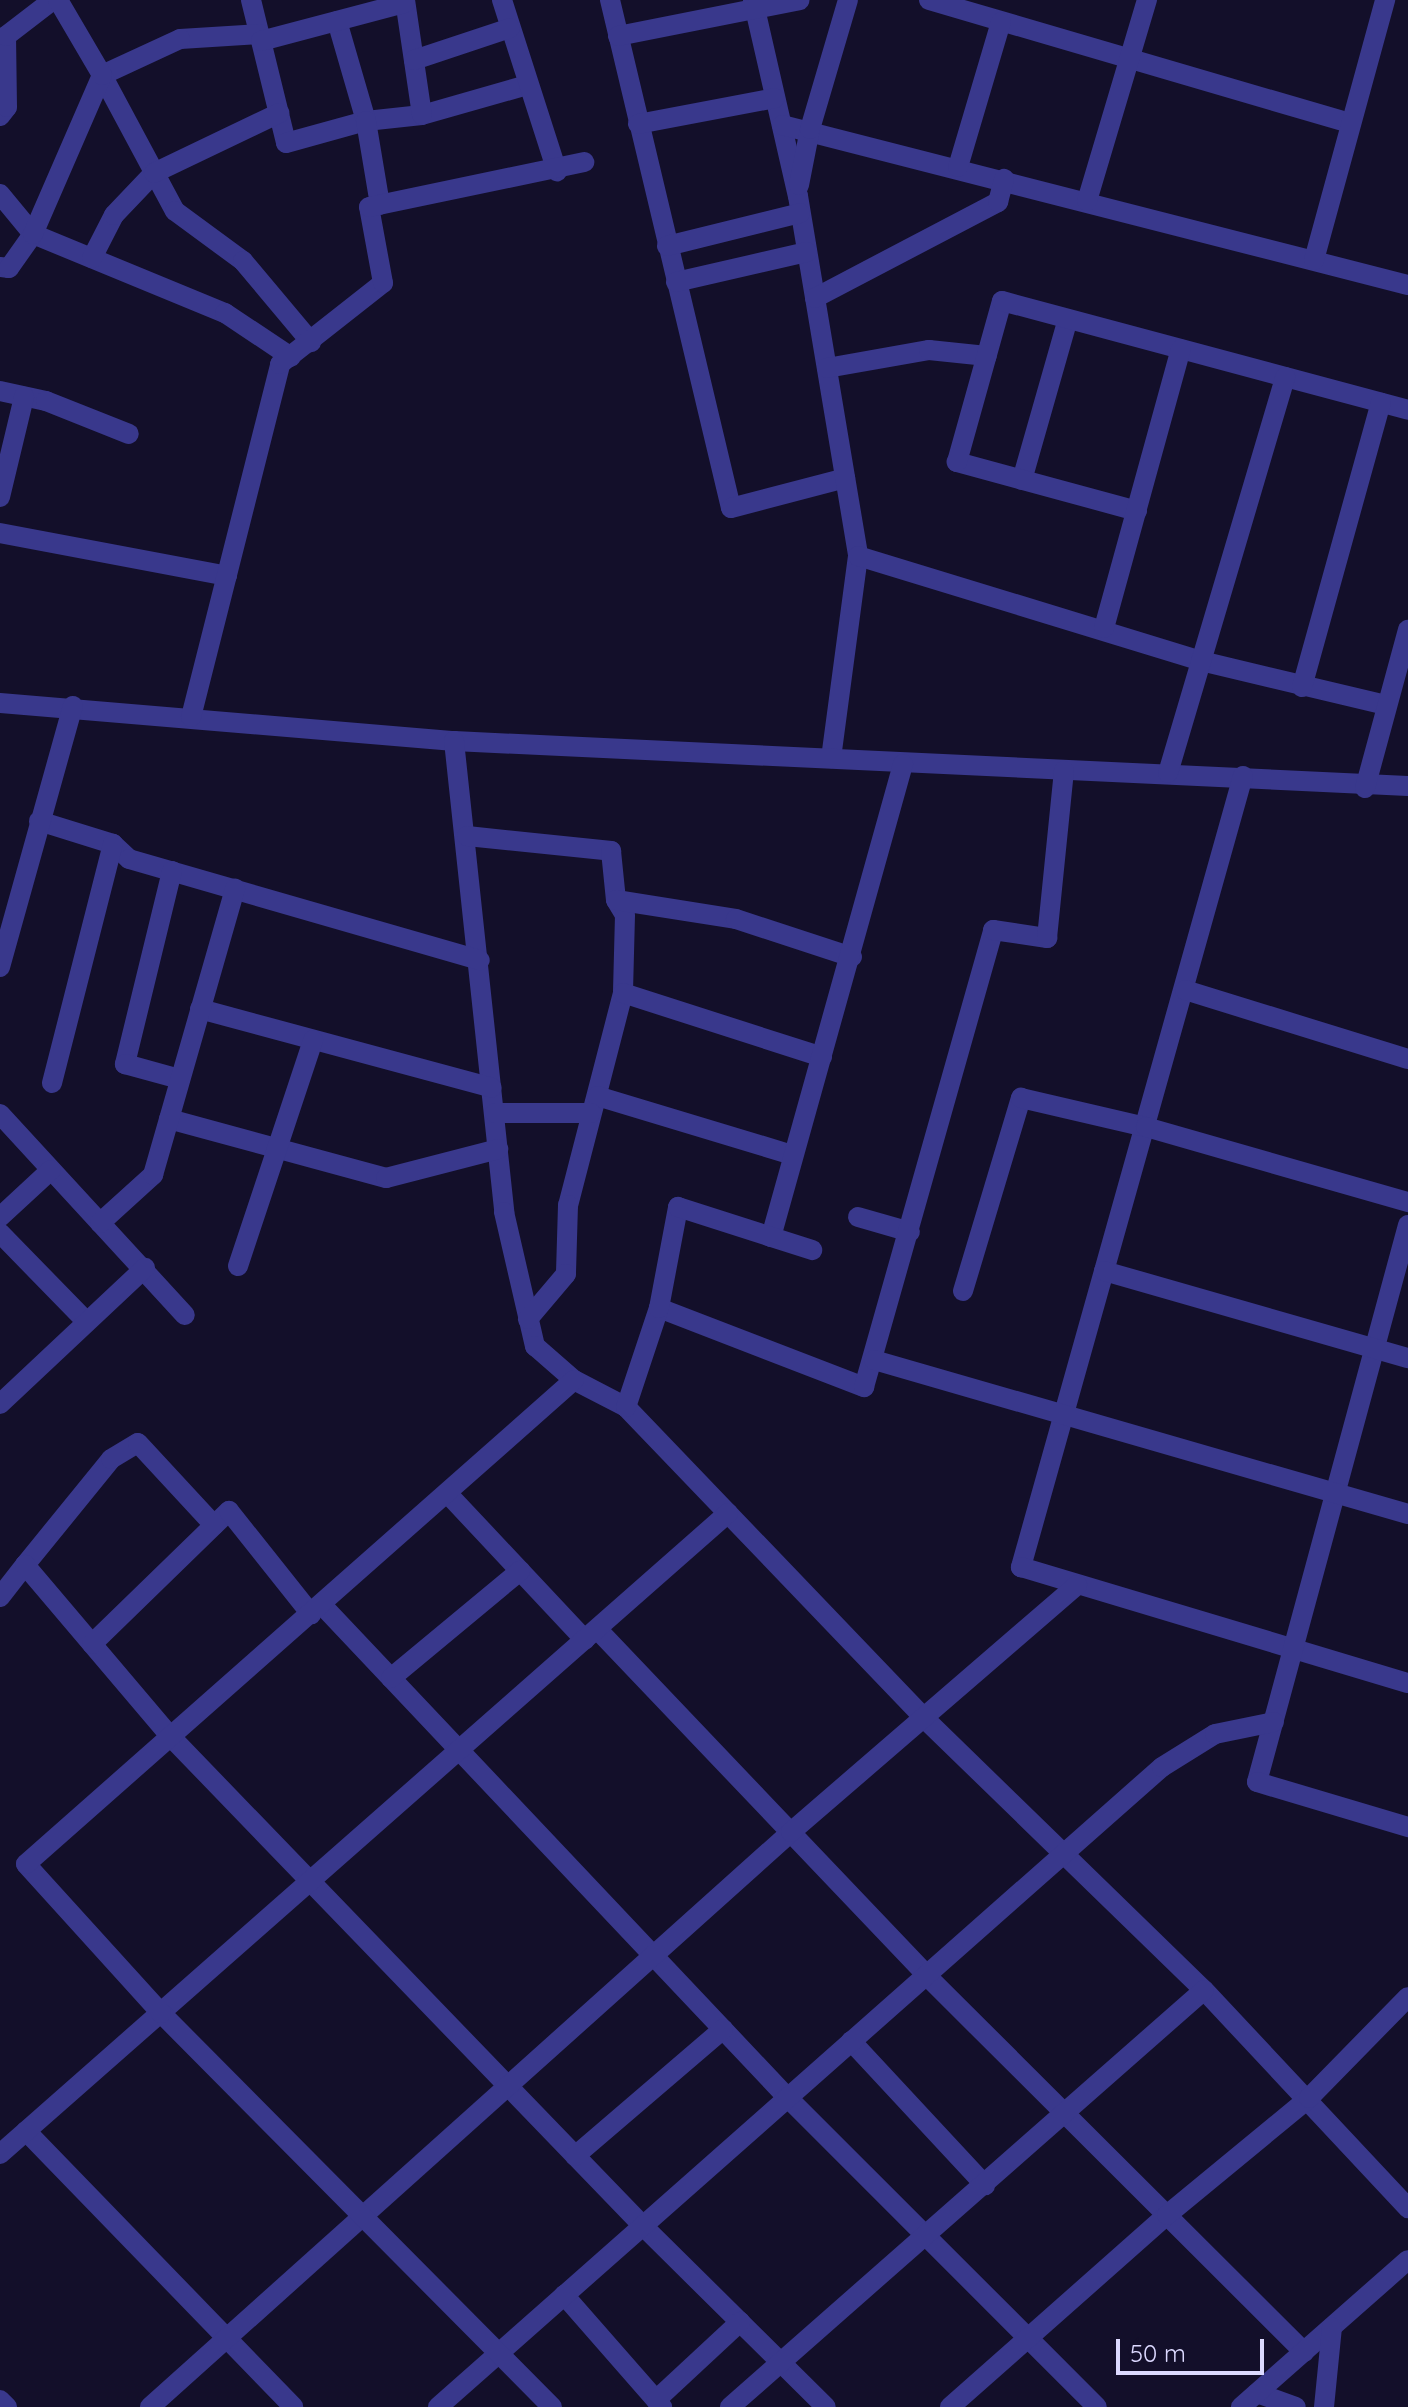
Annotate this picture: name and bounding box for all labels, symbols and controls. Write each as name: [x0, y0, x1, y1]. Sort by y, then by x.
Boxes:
scale bar: [1120, 2323, 1268, 2373]
text: 50 m: [1130, 2338, 1186, 2368]

